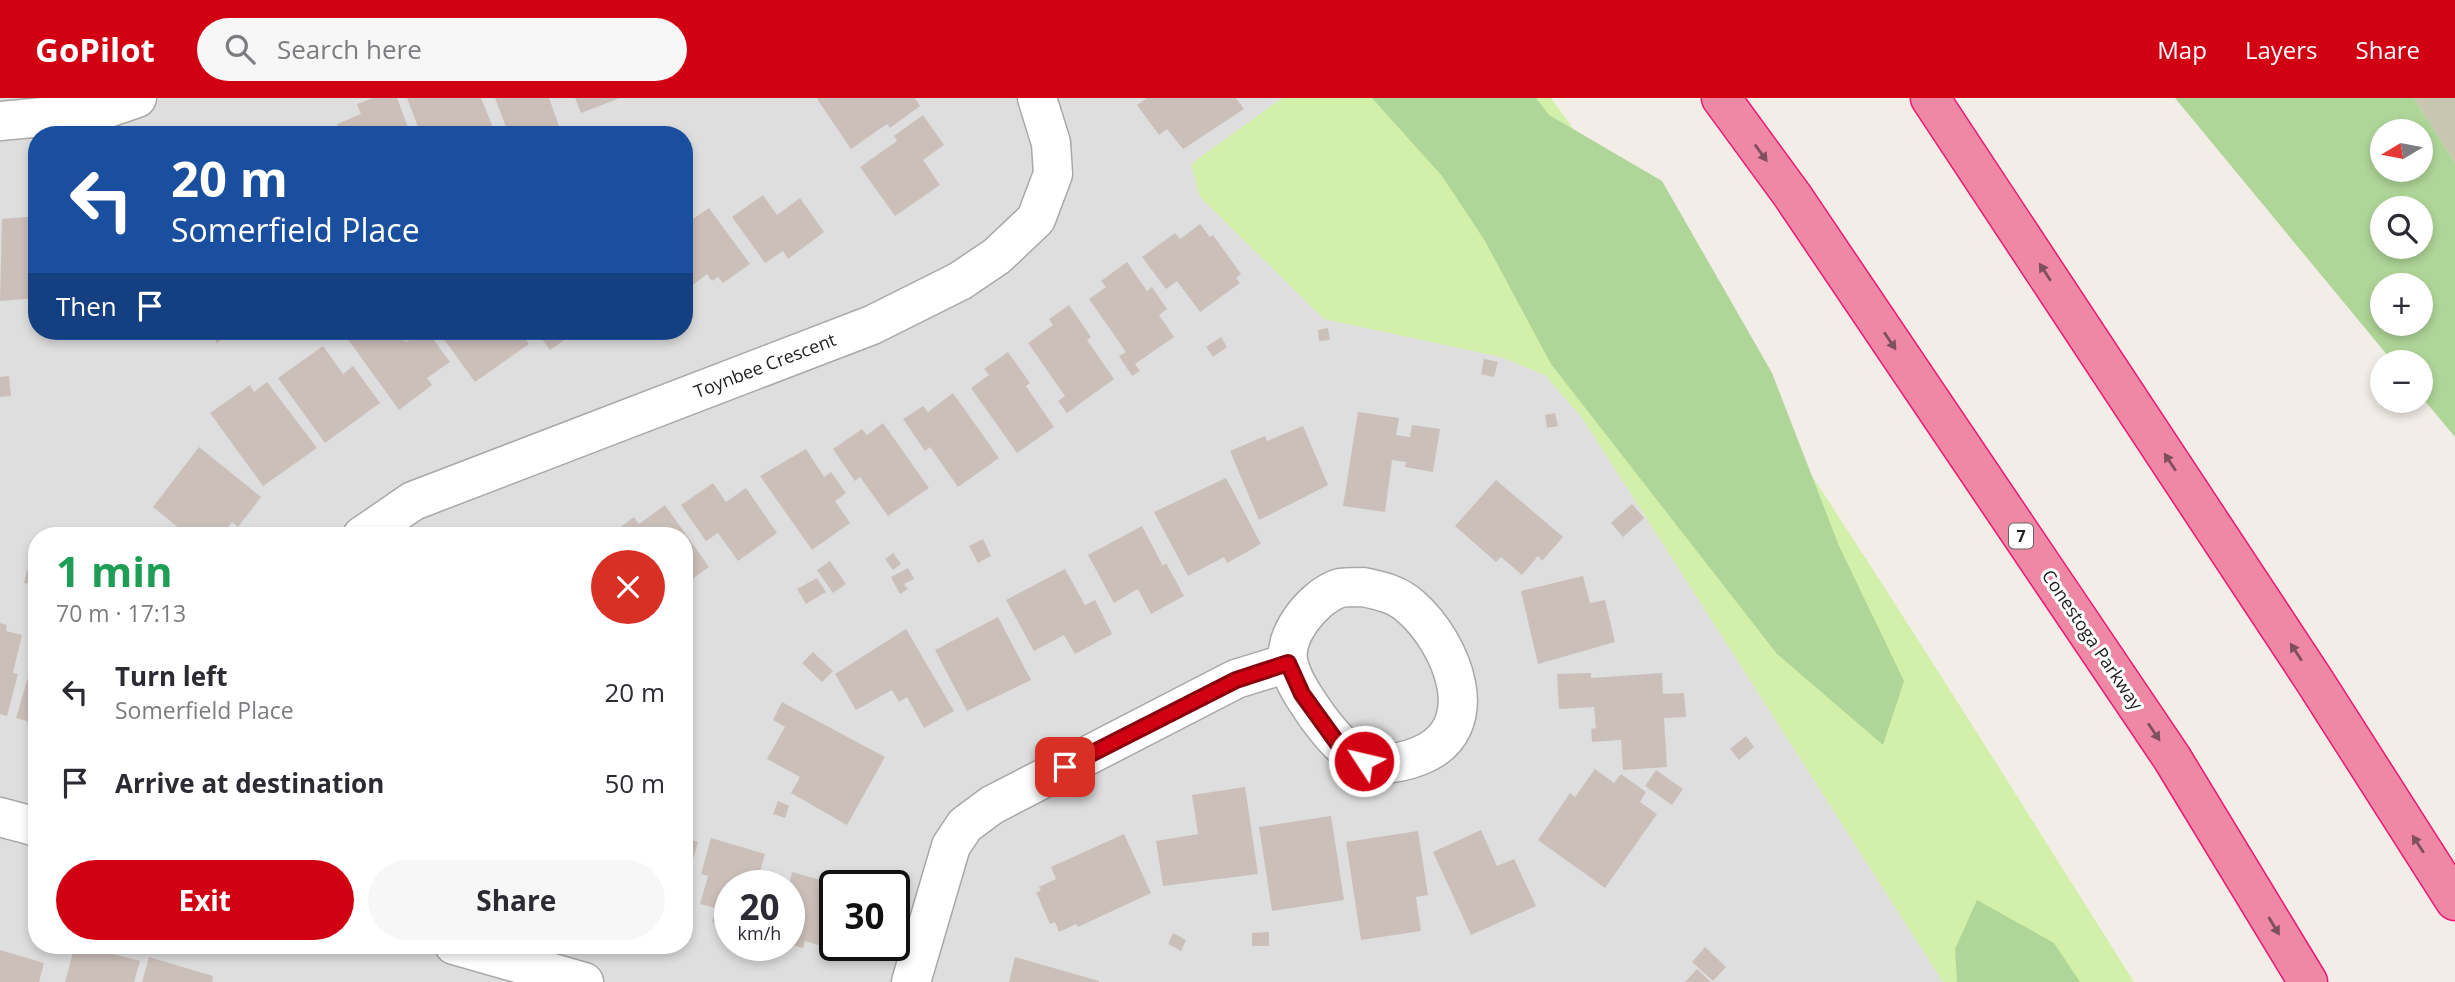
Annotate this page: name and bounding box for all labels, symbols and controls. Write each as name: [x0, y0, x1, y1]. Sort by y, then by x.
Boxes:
search box: [197, 18, 687, 81]
text: GoPilot: [35, 27, 155, 72]
icon: search: [221, 30, 259, 68]
text: Search here: [277, 31, 422, 67]
text: Map: [2157, 33, 2207, 66]
text: Layers: [2245, 33, 2318, 66]
text: Share: [2356, 33, 2420, 66]
north arrow: [2370, 119, 2432, 182]
map controls: [2370, 119, 2433, 413]
one-way arrow: [1754, 144, 1768, 162]
text: 20 m: [171, 145, 288, 211]
icon: left: [56, 154, 147, 245]
button: search: [2370, 196, 2433, 259]
text: Somerfield Place: [171, 208, 420, 251]
one-way arrow: [2039, 263, 2052, 282]
button: +: [2370, 273, 2433, 336]
icon: arrive: [131, 287, 169, 325]
text: Then: [56, 288, 117, 324]
street label: Toynbee Crescent: [690, 327, 839, 403]
one-way arrow: [1883, 332, 1897, 350]
button: −: [2370, 350, 2433, 413]
one-way arrow: [2164, 453, 2177, 472]
road number: 7: [2009, 524, 2033, 548]
text: 1 min: [56, 542, 173, 599]
button: close: [591, 550, 665, 624]
street label: Conestoga Parkway: [2037, 565, 2149, 715]
text: 70 m · 17:13: [56, 597, 186, 629]
one-way arrow: [2289, 642, 2302, 662]
text: Turn left: [115, 658, 227, 694]
icon: left: [56, 673, 94, 711]
text: 20 m: [604, 674, 665, 710]
text: Somerfield Place: [115, 694, 294, 726]
one-way arrow: [2147, 723, 2161, 741]
position arrow: [1327, 724, 1401, 798]
pin: [1035, 737, 1095, 797]
icon: arrive: [1046, 748, 1084, 786]
icon: arrive: [56, 764, 94, 802]
text: Arrive at destination: [115, 765, 384, 801]
text: 50 m: [604, 765, 665, 801]
one-way arrow: [2412, 834, 2425, 854]
button: Exit: [56, 860, 354, 940]
button: Share: [368, 860, 665, 940]
speed limit sign: 30: [819, 870, 910, 961]
text: 20: [739, 883, 780, 930]
one-way arrow: [2268, 916, 2280, 935]
text: km/h: [738, 921, 781, 945]

